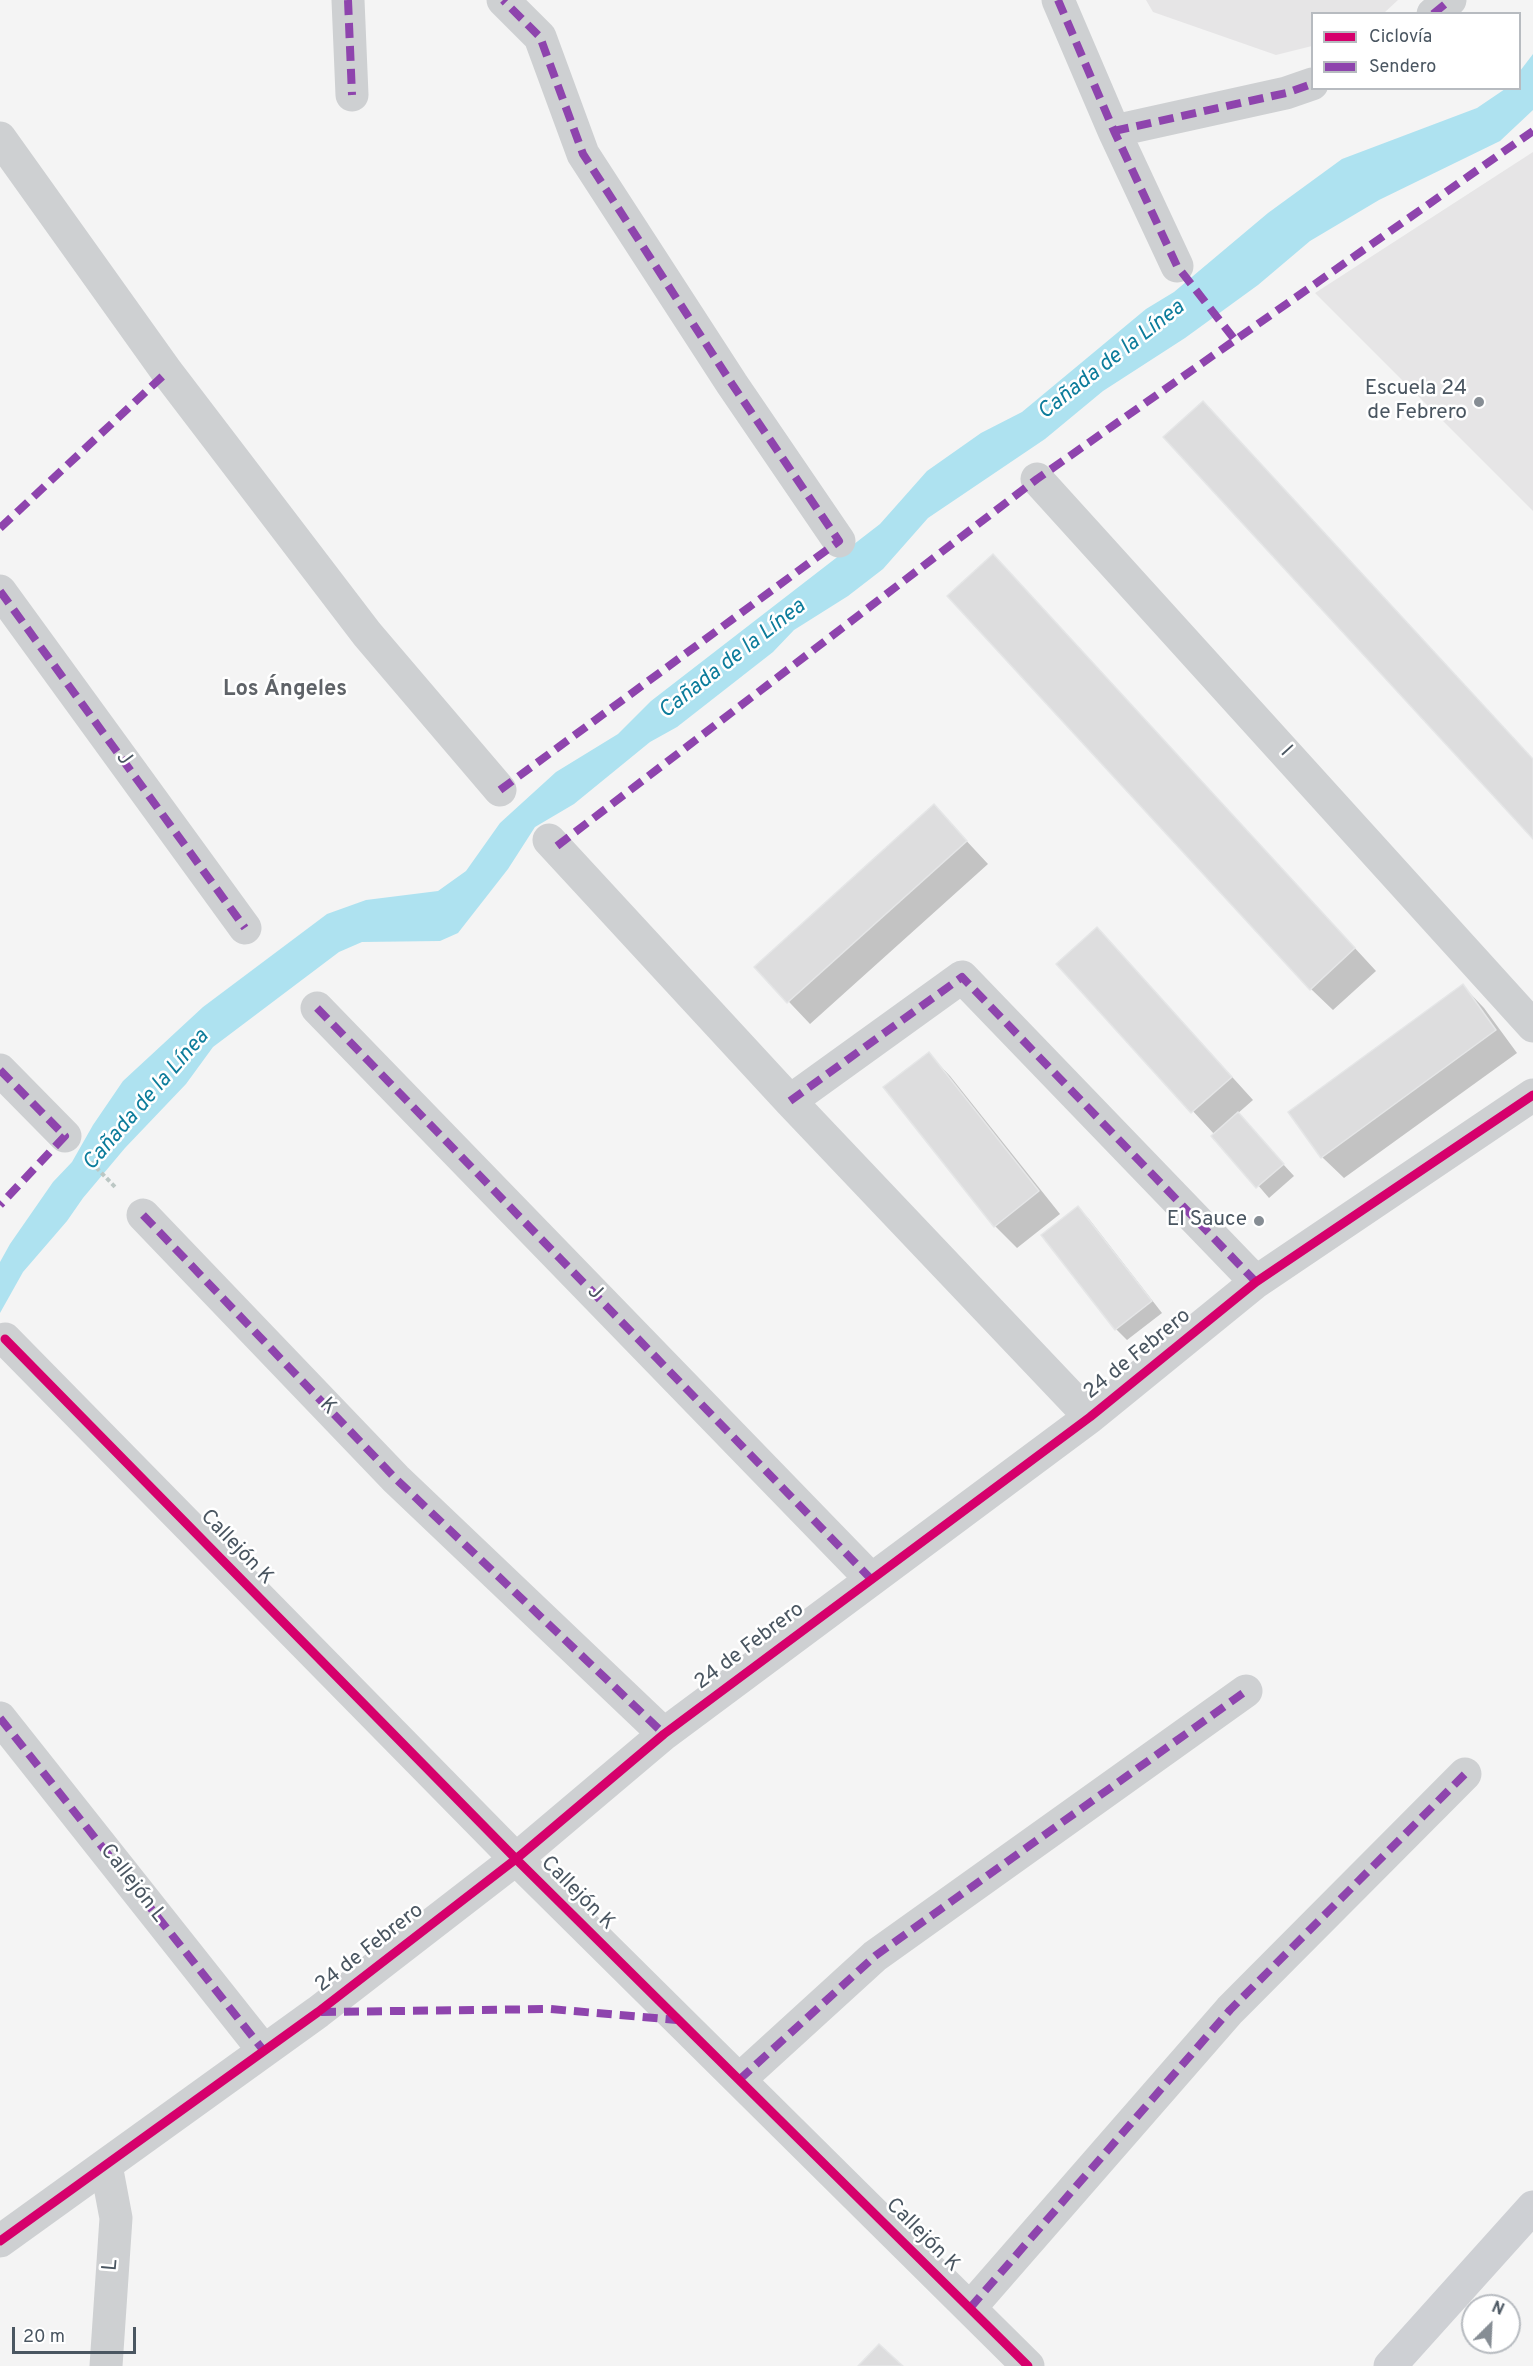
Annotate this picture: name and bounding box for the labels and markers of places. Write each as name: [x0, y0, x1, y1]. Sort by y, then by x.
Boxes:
place label: Escuela 24 de Febrero: [1365, 377, 1467, 427]
marker: Escuela 24 de Febrero: [1472, 395, 1486, 409]
place label: El Sauce: [1167, 1208, 1247, 1234]
marker: El Sauce: [1252, 1214, 1266, 1228]

